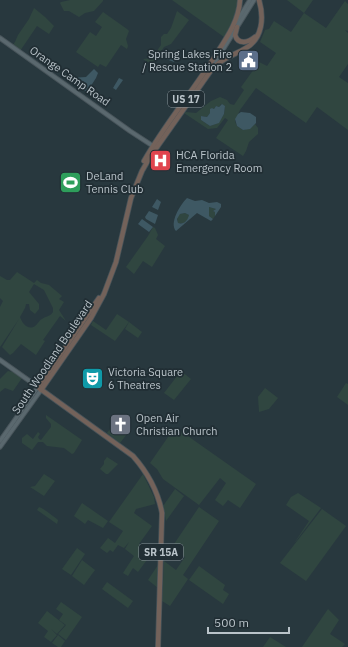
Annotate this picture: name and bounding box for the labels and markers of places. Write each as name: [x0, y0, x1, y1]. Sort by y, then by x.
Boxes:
place label: Spring Lakes Fire / Rescue Station 2: [142, 47, 232, 74]
public building icon: Spring Lakes Fire / Rescue Station 2: [235, 47, 261, 73]
hospital icon: HCA Florida Emergency Room: [147, 148, 173, 174]
place label: HCA Florida Emergency Room: [176, 148, 262, 175]
sports icon: DeLand Tennis Club: [58, 169, 84, 195]
place label: DeLand Tennis Club: [86, 169, 143, 196]
theatre icon: Victoria Square 6 Theatres: [80, 365, 106, 391]
place label: Victoria Square 6 Theatres: [108, 365, 183, 392]
church icon: Open Air Christian Church: [108, 411, 134, 437]
place label: Open Air Christian Church: [136, 411, 218, 438]

